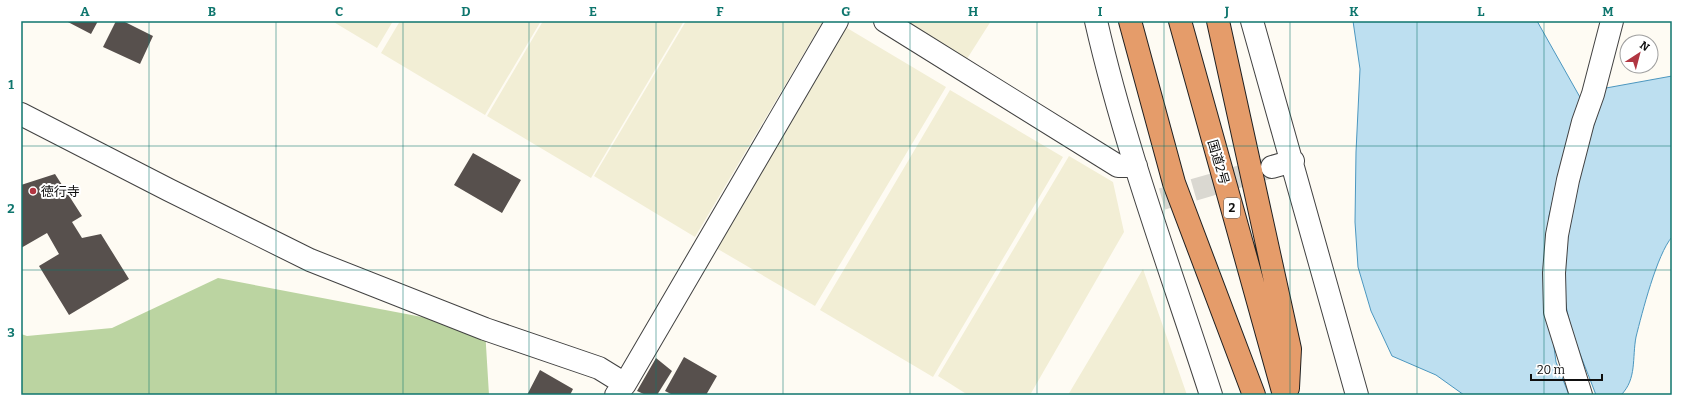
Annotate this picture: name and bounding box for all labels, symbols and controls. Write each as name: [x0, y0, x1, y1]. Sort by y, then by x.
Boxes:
text: A: [80, 4, 90, 19]
text: B: [208, 4, 216, 19]
text: C: [335, 4, 343, 19]
text: D: [461, 4, 471, 19]
text: E: [589, 4, 597, 19]
text: F: [716, 4, 724, 19]
text: G: [841, 4, 851, 19]
text: H: [968, 4, 978, 19]
text: I: [1098, 4, 1103, 19]
text: J: [1224, 4, 1230, 19]
text: K: [1349, 4, 1359, 19]
text: L: [1477, 4, 1485, 19]
text: M: [1602, 4, 1614, 19]
north arrow: [1619, 34, 1659, 74]
text: N: [1637, 39, 1652, 54]
text: 1: [8, 77, 14, 92]
street label: 国道2号: [1205, 138, 1232, 186]
place label: 徳行寺: [41, 184, 80, 199]
marker: 徳行寺: [28, 186, 38, 196]
road number: 2: [1224, 198, 1240, 218]
text: 2: [7, 201, 15, 216]
text: 3: [7, 325, 15, 340]
scale bar: [1531, 356, 1602, 382]
text: 20 m: [1537, 363, 1566, 377]

